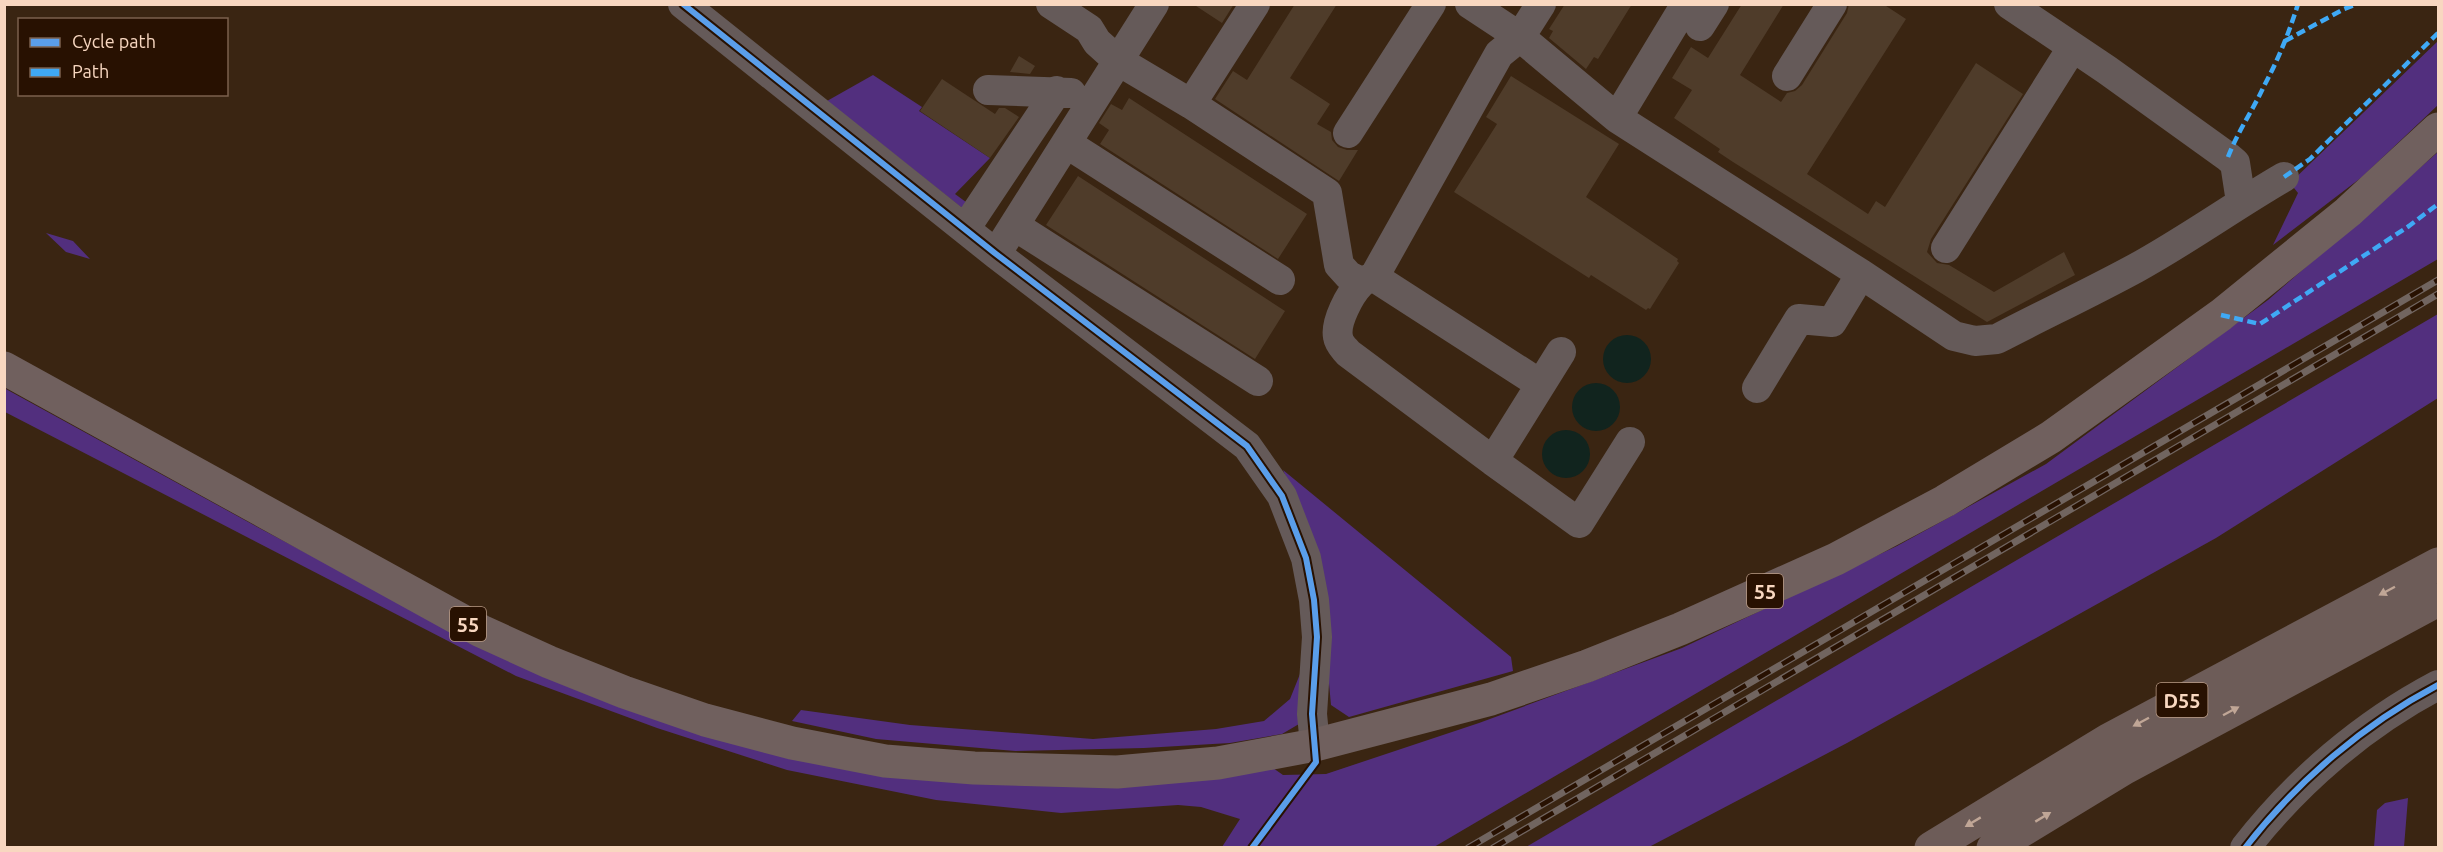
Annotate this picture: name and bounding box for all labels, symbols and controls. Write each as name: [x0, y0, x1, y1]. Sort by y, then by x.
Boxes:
legend: [18, 18, 228, 96]
text: Cycle path: [72, 31, 156, 51]
text: Path: [72, 61, 109, 81]
road number: 55: [1747, 574, 1783, 608]
one-way arrow: [2378, 586, 2395, 596]
road number: 55: [450, 607, 486, 641]
road number: D55: [2156, 683, 2208, 717]
one-way arrow: [2223, 706, 2240, 716]
one-way arrow: [2132, 717, 2149, 727]
one-way arrow: [2035, 812, 2051, 823]
one-way arrow: [1965, 816, 1981, 827]

